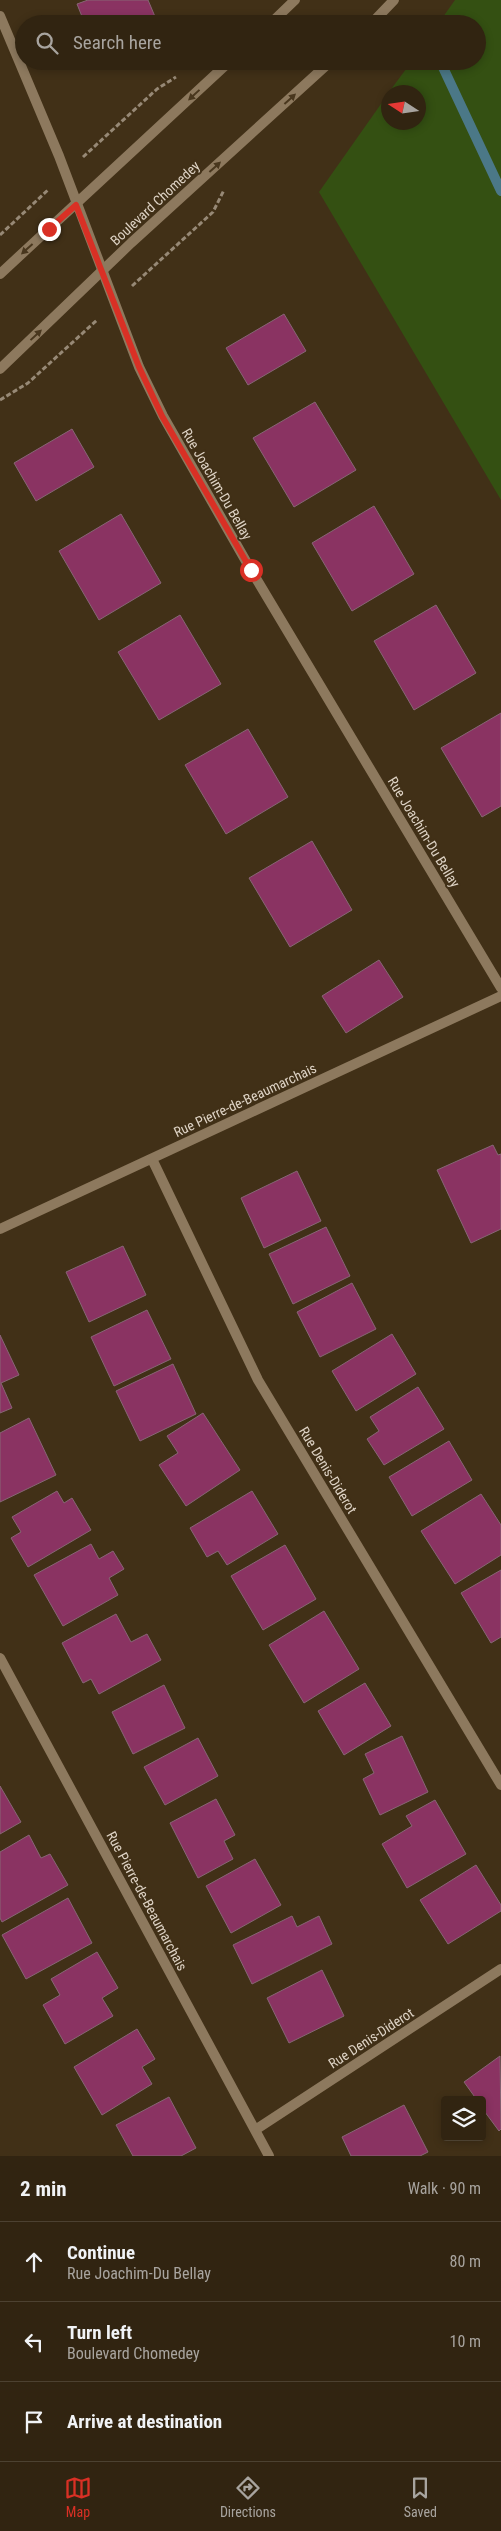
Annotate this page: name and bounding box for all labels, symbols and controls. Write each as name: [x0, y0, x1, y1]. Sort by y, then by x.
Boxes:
search box: [15, 15, 486, 70]
icon: search: [33, 29, 61, 57]
text: Search here: [73, 31, 161, 54]
north arrow: [381, 85, 426, 130]
one-way arrow: [188, 89, 200, 101]
one-way arrow: [283, 93, 295, 105]
street label: Boulevard Chomedey: [107, 157, 203, 248]
one-way arrow: [208, 161, 220, 173]
route end: [38, 218, 61, 241]
one-way arrow: [22, 243, 34, 255]
one-way arrow: [29, 329, 41, 341]
street label: Rue Joachim-Du Bellay: [179, 425, 256, 543]
route start: [240, 559, 263, 582]
street label: Rue Joachim-Du Bellay: [385, 774, 463, 890]
street label: Rue Pierre-de-Beaumarchais: [171, 1060, 319, 1140]
street label: Rue Denis-Diderot: [296, 1424, 360, 1516]
street label: Rue Pierre-de-Beaumarchais: [103, 1829, 191, 1973]
street label: Rue Denis-Diderot: [325, 2004, 417, 2072]
map controls: [441, 2096, 486, 2141]
button: layers: [441, 2096, 486, 2141]
text: 2 min: [20, 2177, 67, 2201]
text: Walk · 90 m: [408, 2179, 481, 2198]
text: Continue: [67, 2241, 135, 2264]
icon: ahead: [20, 2248, 48, 2276]
text: 80 m: [449, 2252, 481, 2271]
text: Rue Joachim-Du Bellay: [67, 2264, 211, 2283]
text: Turn left: [67, 2321, 132, 2344]
icon: left: [20, 2328, 48, 2356]
text: 10 m: [449, 2332, 481, 2351]
text: Boulevard Chomedey: [67, 2344, 200, 2363]
icon: arrive: [20, 2408, 48, 2436]
text: Arrive at destination: [67, 2410, 222, 2433]
tab: Map: [64, 2474, 92, 2520]
tab: Directions: [220, 2474, 276, 2520]
tab: Saved: [404, 2474, 437, 2520]

